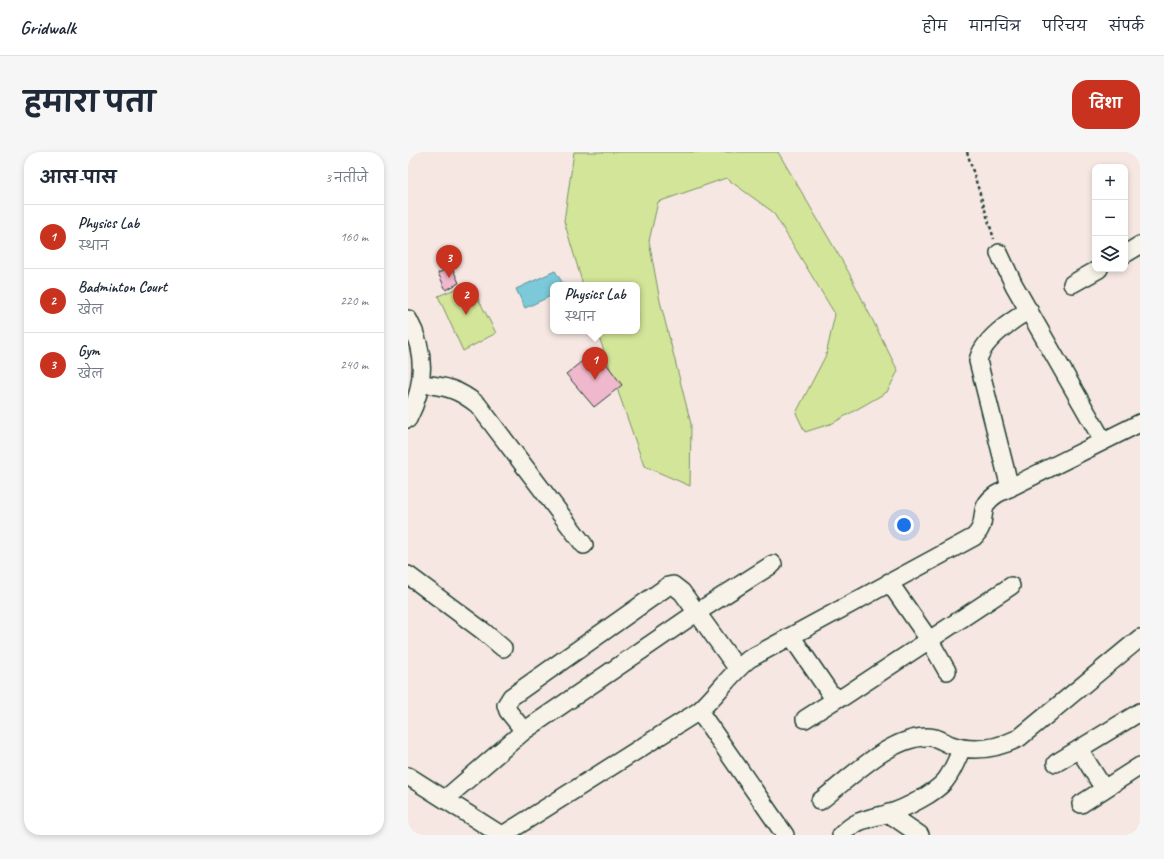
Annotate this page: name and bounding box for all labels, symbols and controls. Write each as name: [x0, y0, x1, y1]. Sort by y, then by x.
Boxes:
text: Gridwalk: [20, 16, 76, 40]
text: होम: [923, 18, 947, 35]
text: मानचित्र: [969, 18, 1021, 35]
text: परिचय: [1043, 18, 1087, 35]
text: संपर्क: [1109, 18, 1144, 35]
button: दिशा: [1072, 80, 1140, 129]
text: हमारा पता: [24, 85, 155, 120]
map controls: [1092, 164, 1128, 272]
button: +: [1092, 164, 1128, 200]
text: आस-पास: [40, 167, 116, 188]
text: 3 नतीजे: [325, 170, 368, 186]
button: −: [1092, 200, 1128, 236]
text: Physics Lab: [78, 214, 139, 233]
text: 1: [50, 229, 56, 245]
text: 160 m: [340, 229, 368, 245]
button: layers: [1092, 236, 1128, 272]
text: स्थान: [78, 238, 109, 254]
pin: 3: [436, 245, 462, 278]
text: Badminton Court: [78, 278, 167, 297]
pin: 2: [453, 282, 479, 315]
popup: [550, 282, 640, 334]
text: Physics Lab: [564, 285, 626, 304]
text: 2: [50, 293, 56, 309]
text: 220 m: [340, 293, 368, 309]
text: खेल: [78, 302, 103, 318]
text: स्थान: [564, 309, 595, 325]
text: Gym: [78, 342, 100, 361]
pin: 1: [582, 347, 608, 380]
text: 3: [50, 357, 56, 373]
text: 240 m: [340, 357, 368, 373]
text: खेल: [78, 366, 103, 382]
your location: [894, 515, 914, 535]

